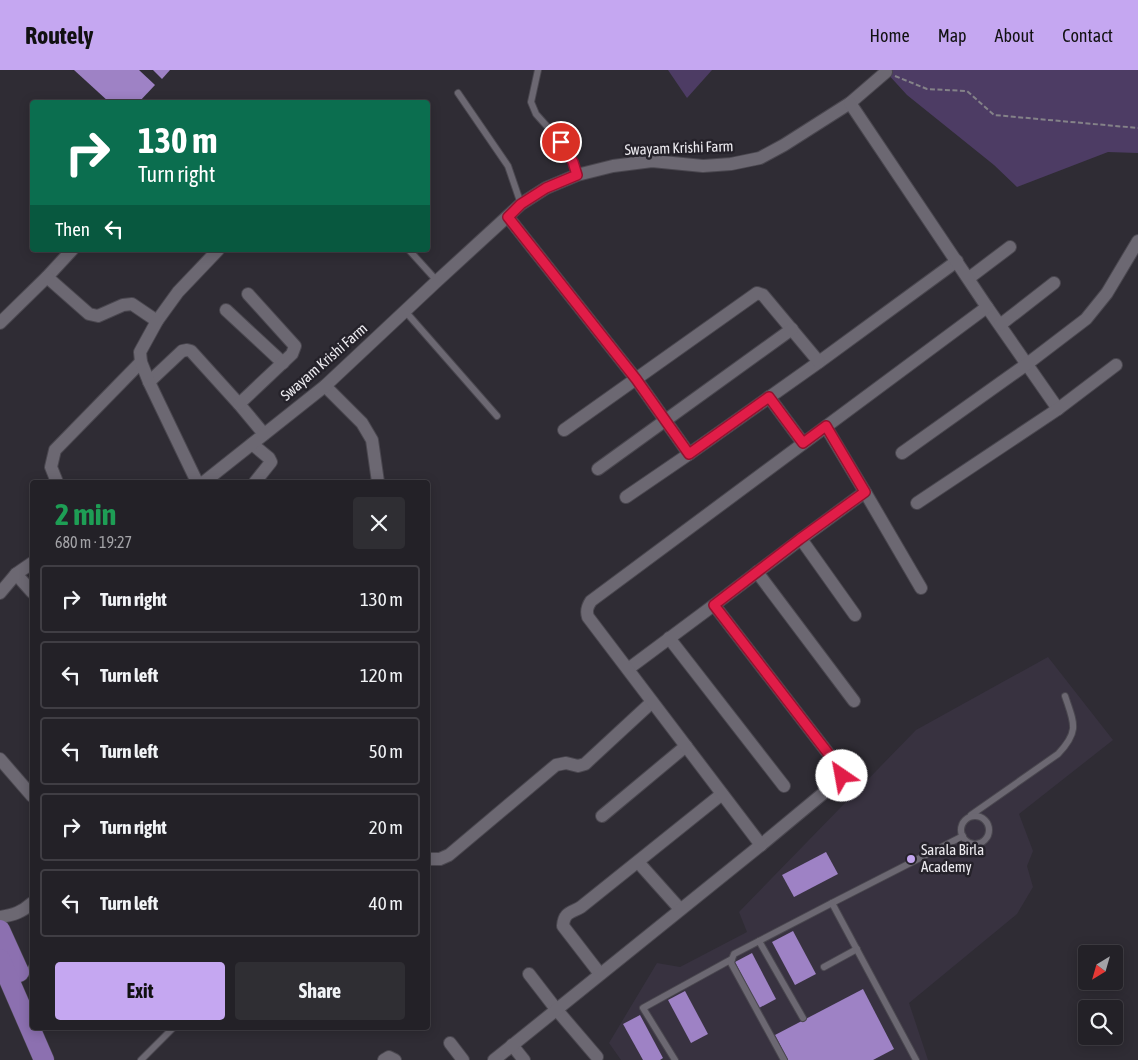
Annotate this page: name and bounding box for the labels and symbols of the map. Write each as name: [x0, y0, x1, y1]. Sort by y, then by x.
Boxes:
pin: [540, 121, 582, 163]
street label: Swayam Krishi Farm: [624, 137, 734, 158]
street label: Swayam Krishi Farm: [277, 319, 370, 404]
position arrow: [815, 749, 867, 801]
place label: Sarala Birla Academy: [921, 841, 984, 875]
marker: Sarala Birla Academy: [905, 853, 917, 865]
north arrow: [1078, 945, 1122, 990]

